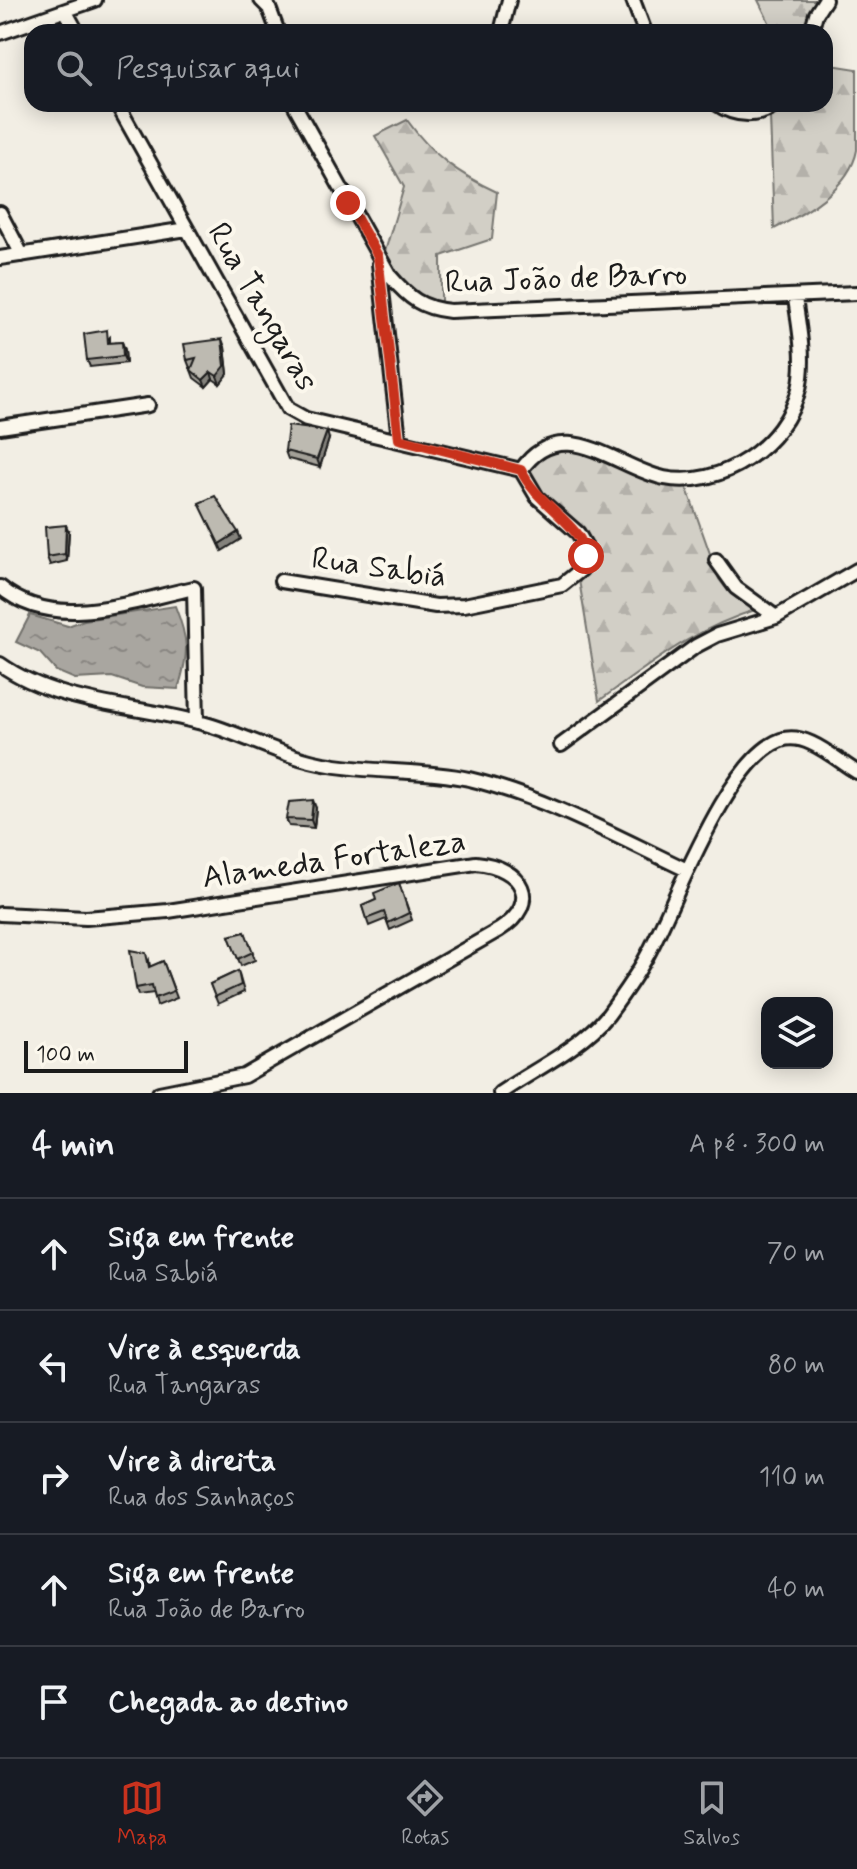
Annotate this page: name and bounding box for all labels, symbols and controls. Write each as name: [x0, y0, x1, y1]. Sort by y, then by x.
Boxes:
search box: [24, 24, 833, 112]
icon: search: [52, 46, 96, 90]
text: Pesquisar aqui: [116, 49, 300, 88]
route end: [330, 185, 366, 221]
street label: Rua Tangaras: [195, 215, 327, 400]
street label: Rua João de Barro: [444, 254, 688, 304]
street label: Rua Sabiá: [309, 538, 449, 598]
route start: [568, 538, 604, 574]
street label: Alameda Fortaleza: [200, 821, 468, 899]
map controls: [761, 997, 833, 1069]
button: layers: [761, 997, 833, 1069]
scale bar: [24, 1037, 188, 1073]
text: 100 m: [36, 1041, 95, 1069]
text: 4 min: [32, 1123, 115, 1168]
text: A pé · 300 m: [689, 1128, 825, 1162]
text: Siga em frente: [108, 1218, 294, 1257]
icon: ahead: [32, 1232, 76, 1276]
text: 70 m: [767, 1237, 825, 1271]
text: Rua Sabiá: [108, 1257, 218, 1291]
text: Vire à esquerda: [108, 1330, 301, 1369]
icon: left: [32, 1344, 76, 1388]
text: 80 m: [768, 1349, 825, 1383]
text: Rua Tangaras: [108, 1369, 261, 1403]
text: Vire à direita: [108, 1442, 276, 1481]
icon: right: [32, 1456, 76, 1500]
text: 110 m: [759, 1461, 825, 1495]
text: Rua dos Sanhaços: [108, 1481, 295, 1515]
text: Siga em frente: [108, 1554, 294, 1593]
icon: ahead: [32, 1568, 76, 1612]
text: 40 m: [767, 1573, 825, 1607]
text: Rua João de Barro: [108, 1593, 305, 1627]
icon: arrive: [32, 1680, 76, 1724]
text: Chegada ao destino: [108, 1683, 348, 1722]
tab: Mapa: [117, 1776, 167, 1852]
tab: Rotas: [401, 1776, 449, 1852]
tab: Salvos: [683, 1776, 740, 1852]

